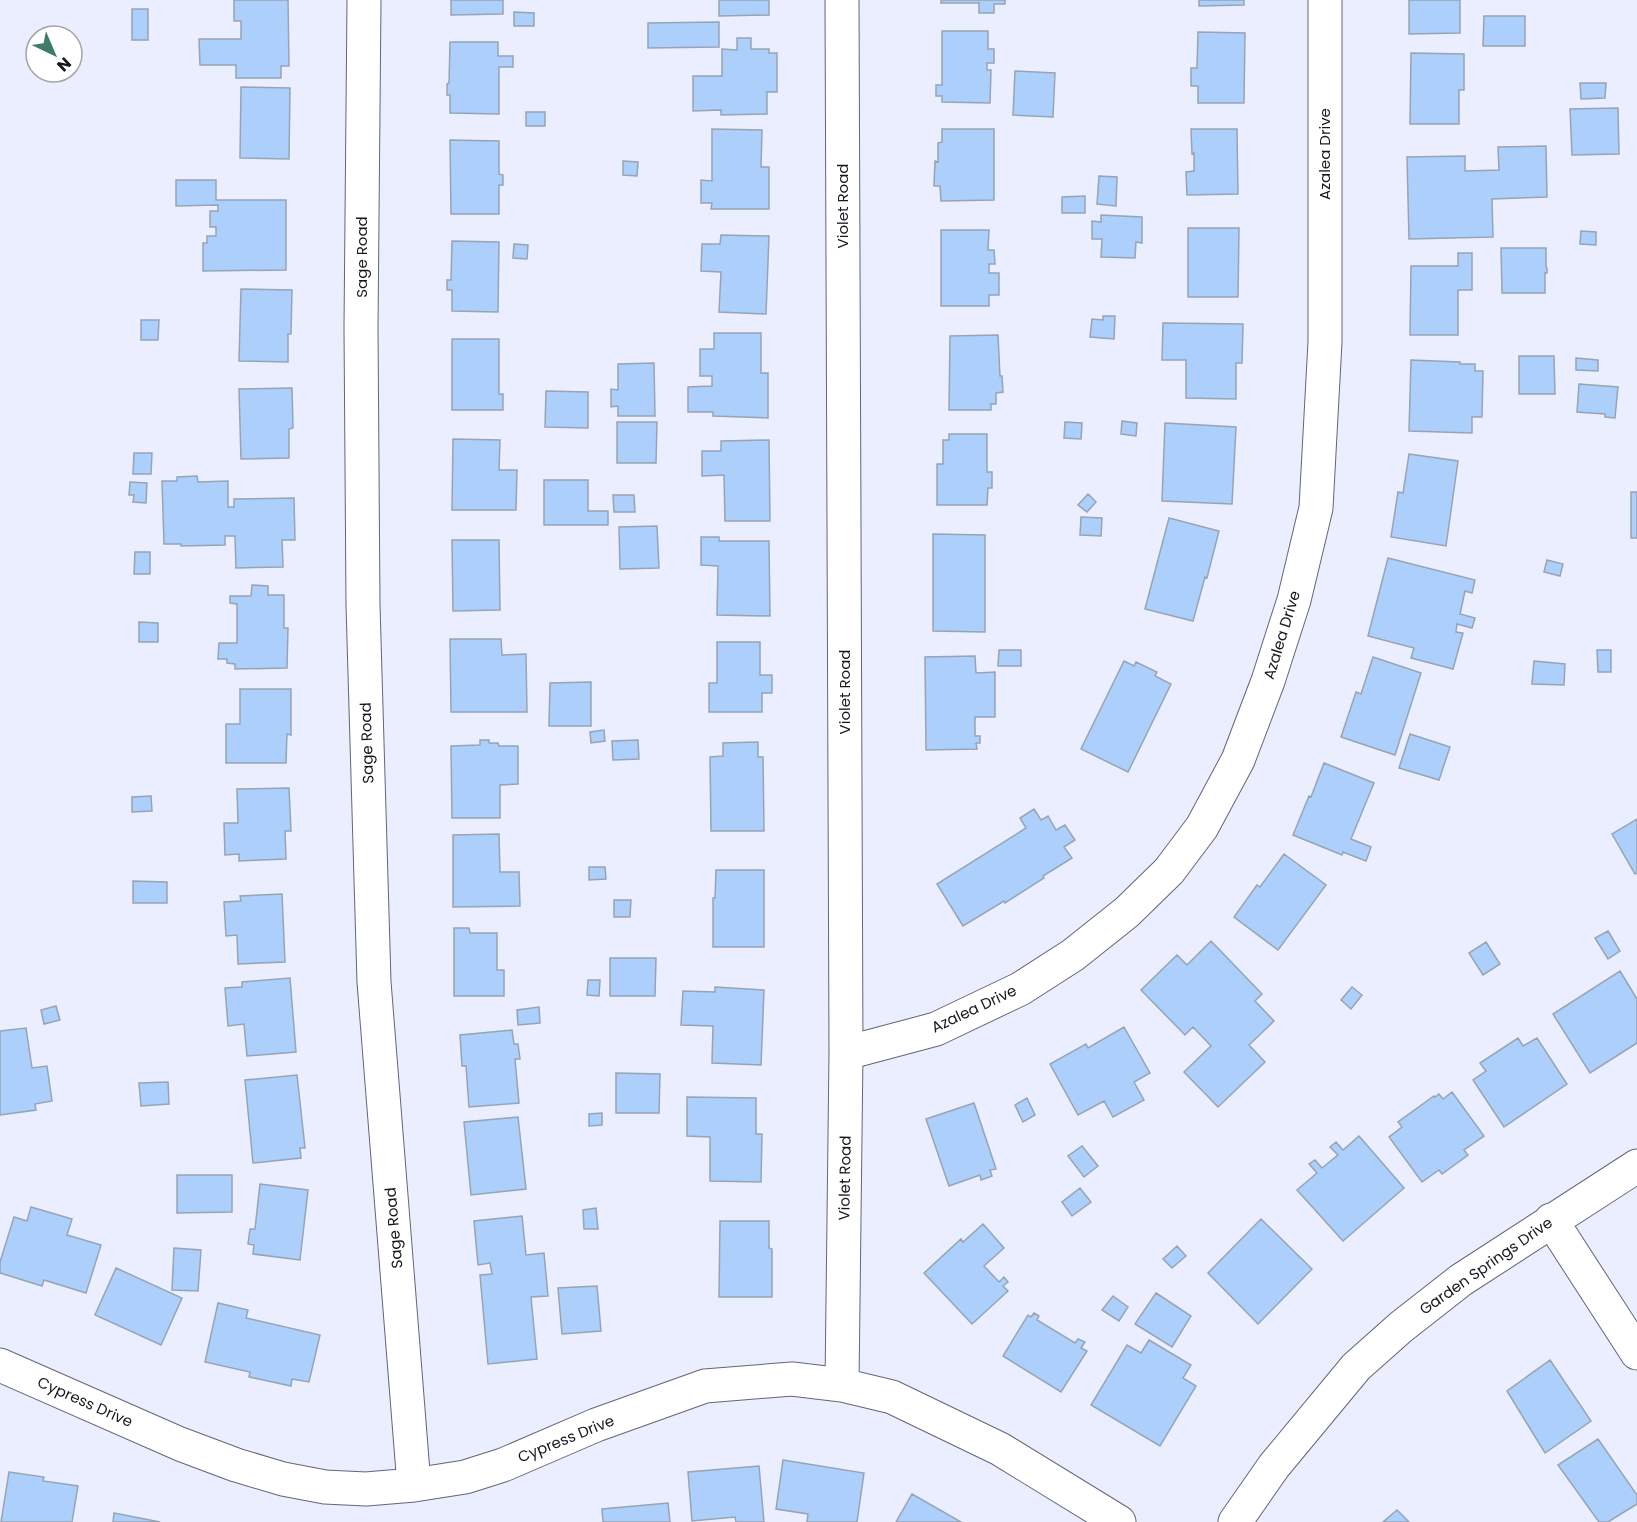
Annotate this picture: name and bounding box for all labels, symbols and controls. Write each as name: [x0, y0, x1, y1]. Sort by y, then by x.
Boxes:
north arrow: [24, 24, 84, 84]
text: N: [52, 52, 76, 77]
street label: Azalea Drive: [1314, 108, 1335, 200]
street label: Violet Road: [832, 164, 853, 248]
street label: Sage Road: [351, 216, 372, 298]
street label: Azalea Drive: [1258, 588, 1305, 682]
street label: Violet Road: [834, 650, 855, 734]
street label: Sage Road: [355, 702, 378, 784]
street label: Azalea Drive: [928, 980, 1020, 1037]
street label: Violet Road: [833, 1135, 856, 1221]
street label: Sage Road: [379, 1187, 408, 1269]
street label: Garden Springs Drive: [1415, 1212, 1556, 1319]
street label: Cypress Drive: [34, 1371, 136, 1432]
street label: Cypress Drive: [514, 1410, 617, 1467]

